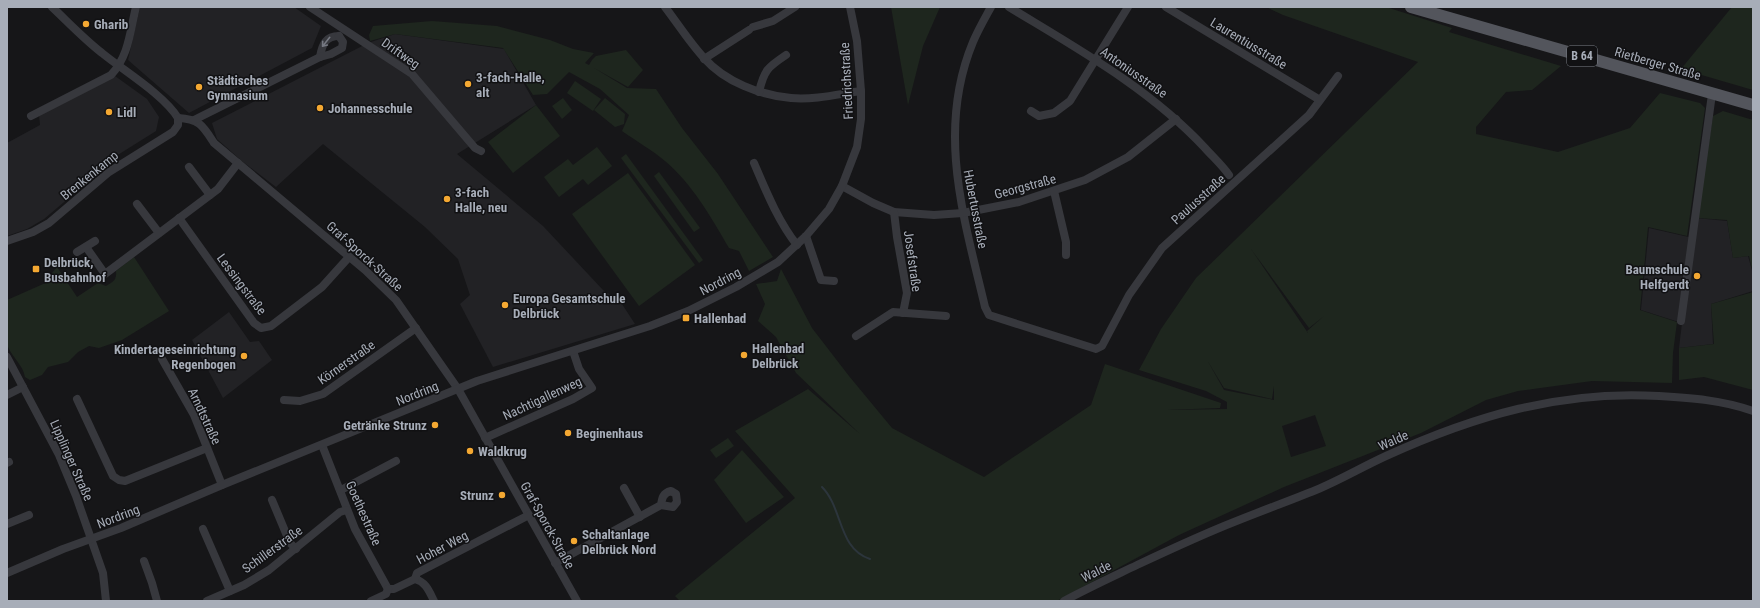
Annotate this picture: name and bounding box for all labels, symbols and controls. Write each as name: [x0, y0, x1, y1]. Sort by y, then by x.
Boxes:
street label: Laurentiusstraße: [1208, 15, 1290, 72]
place label: Gharib: [94, 17, 128, 32]
marker: Gharib: [81, 19, 91, 29]
street label: Driftweg: [379, 35, 423, 72]
one-way arrow: [321, 37, 330, 48]
street label: Friedrichstraße: [837, 42, 856, 120]
street label: Antoniusstraße: [1097, 44, 1170, 101]
street label: Rietberger Straße: [1613, 44, 1703, 83]
road number: B 64: [1567, 46, 1597, 66]
place label: 3-fach-Halle, alt: [476, 70, 545, 100]
place label: Städtisches Gymnasium: [207, 73, 268, 103]
marker: 3-fach-Halle, alt: [463, 79, 473, 89]
marker: Städtisches Gymnasium: [194, 82, 204, 92]
place label: Johannesschule: [328, 101, 412, 116]
marker: Johannesschule: [315, 103, 325, 113]
place label: Lidl: [117, 105, 136, 120]
marker: Lidl: [104, 107, 114, 117]
street label: Brenkenkamp: [57, 148, 121, 203]
street label: Hubertusstraße: [961, 169, 990, 250]
street label: Georgstraße: [993, 171, 1058, 202]
street label: Paulusstraße: [1168, 171, 1228, 228]
place label: 3-fach Halle, neu: [455, 185, 507, 215]
marker: 3-fach Halle, neu: [442, 194, 452, 204]
street label: Graf-Sporck-Straße: [324, 218, 406, 294]
street label: Josefstraße: [901, 230, 924, 293]
street label: Lessingstraße: [214, 251, 269, 318]
place label: Delbrück, Busbahnhof: [44, 255, 107, 285]
place label: Baumschule Helfgerdt: [1625, 262, 1689, 292]
marker: Delbrück, Busbahnhof: [31, 264, 41, 274]
street label: Nordring: [697, 264, 743, 299]
marker: Baumschule Helfgerdt: [1692, 271, 1702, 281]
place label: Europa Gesamtschule Delbrück: [513, 291, 625, 321]
marker: Europa Gesamtschule Delbrück: [500, 300, 510, 310]
place label: Hallenbad: [694, 311, 746, 326]
marker: Hallenbad: [681, 313, 691, 323]
street label: Körnerstraße: [315, 337, 378, 388]
place label: Hallenbad Delbrück: [752, 341, 804, 371]
place label: Kindertageseinrichtung Regenbogen: [114, 342, 236, 372]
marker: Hallenbad Delbrück: [739, 350, 749, 360]
marker: Kindertageseinrichtung Regenbogen: [239, 351, 249, 361]
street label: Nachtigallenweg: [500, 374, 584, 423]
street label: Nordring: [394, 378, 441, 409]
street label: Arndtstraße: [185, 386, 224, 447]
street label: Lipplinger Straße: [47, 417, 96, 503]
place label: Getränke Strunz: [343, 418, 427, 433]
marker: Getränke Strunz: [430, 420, 440, 430]
place label: Beginenhaus: [576, 426, 643, 441]
street label: Walde: [1376, 427, 1411, 454]
marker: Beginenhaus: [563, 428, 573, 438]
place label: Waldkrug: [478, 444, 527, 459]
marker: Waldkrug: [465, 446, 475, 456]
street label: Goethestraße: [343, 479, 384, 548]
street label: Graf-Sporck-Straße: [517, 479, 578, 571]
place label: Strunz: [460, 488, 494, 503]
marker: Strunz: [497, 490, 507, 500]
street label: Nordring: [95, 501, 142, 531]
street label: Schillerstraße: [239, 523, 305, 576]
place label: Schaltanlage Delbrück Nord: [582, 527, 656, 557]
street label: Hoher Weg: [414, 528, 471, 567]
marker: Schaltanlage Delbrück Nord: [569, 536, 579, 546]
street label: Walde: [1079, 558, 1114, 585]

